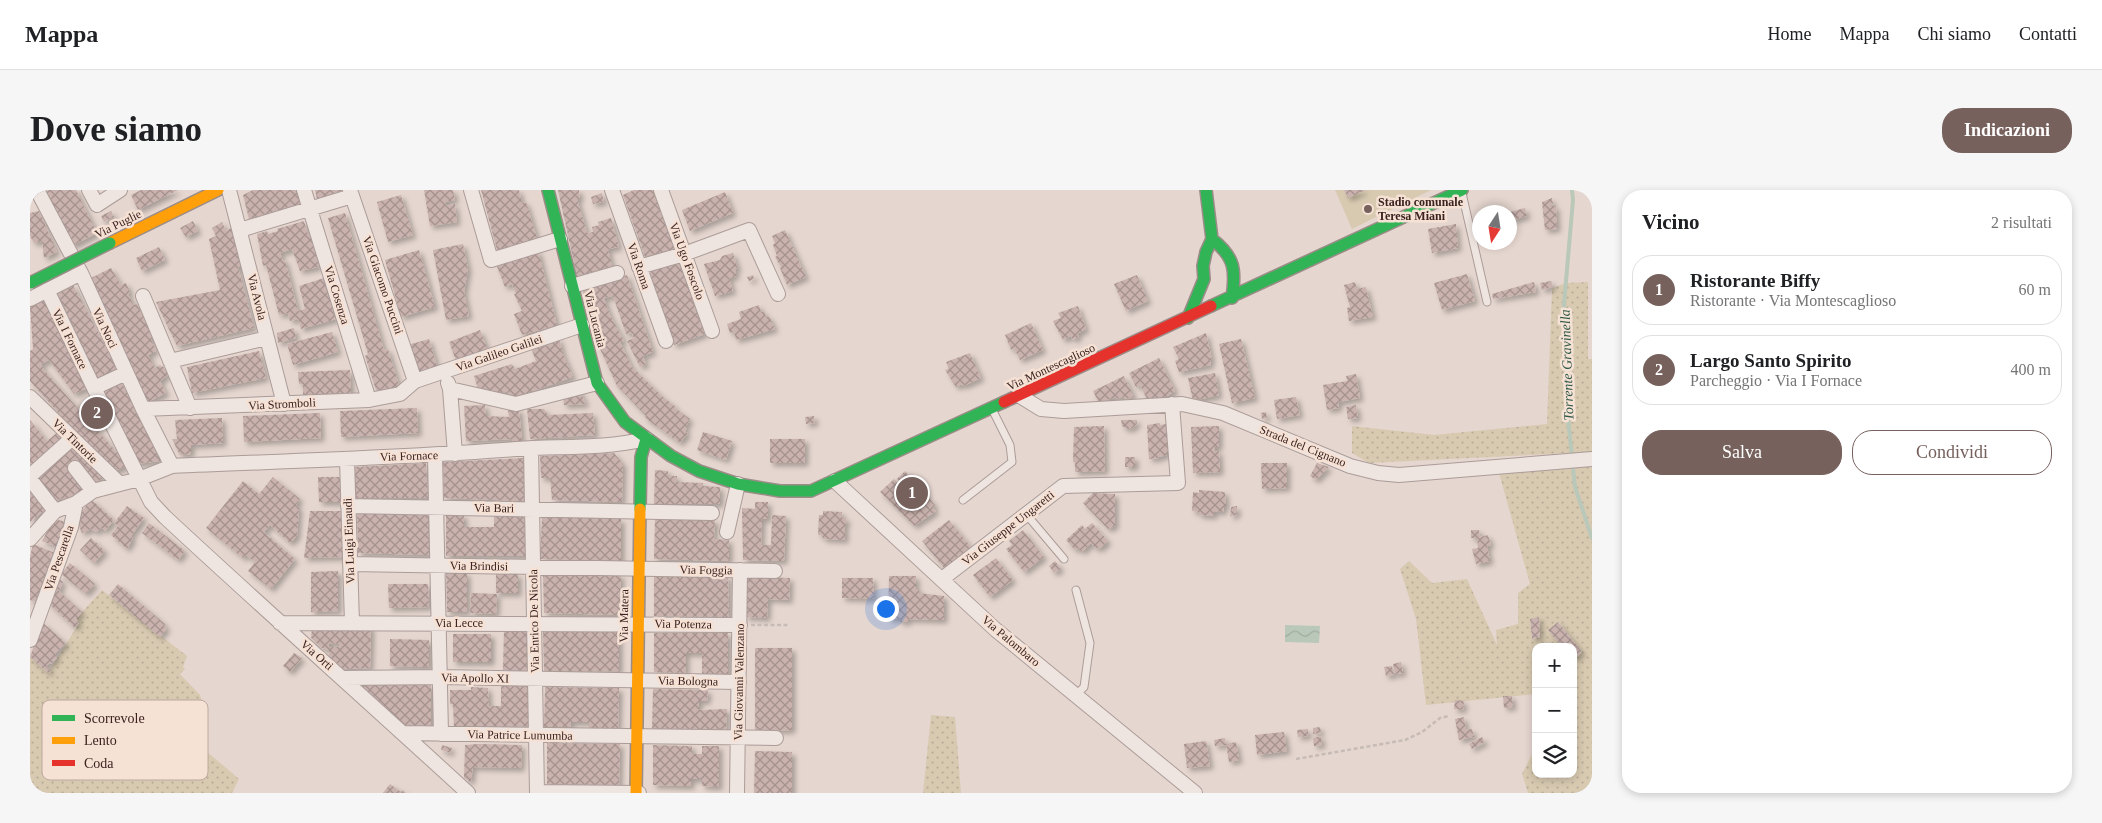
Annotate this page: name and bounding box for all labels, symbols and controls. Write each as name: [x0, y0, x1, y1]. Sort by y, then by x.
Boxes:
text: Mappa: [25, 21, 98, 47]
text: Home: [1768, 24, 1812, 44]
text: Mappa: [1840, 24, 1889, 44]
text: Chi siamo: [1917, 24, 1991, 44]
text: Contatti: [2019, 24, 2077, 44]
button: Indicazioni: [1942, 108, 2072, 153]
text: Dove siamo: [30, 110, 202, 149]
place label: Stadio comunale Teresa Miani: [1378, 195, 1464, 223]
marker: Stadio comunale Teresa Miani: [1362, 203, 1374, 215]
north arrow: [1472, 205, 1517, 250]
street label: Via Puglie: [92, 207, 144, 241]
text: Vicino: [1642, 210, 1700, 234]
text: 2 risultati: [1991, 214, 2052, 231]
street label: Via Ugo Foscolo: [667, 220, 707, 302]
street label: Via Giacomo Puccini: [360, 234, 407, 336]
street label: Via Roma: [625, 241, 654, 292]
street label: Via Cosenza: [321, 264, 353, 326]
text: Ristorante Biffy: [1690, 270, 1820, 291]
street label: Via Avola: [244, 272, 270, 322]
text: 1: [1655, 281, 1663, 298]
text: 60 m: [2019, 281, 2051, 298]
street label: Via Lucania: [581, 289, 609, 350]
text: Ristorante · Via Montescaglioso: [1690, 292, 1896, 309]
street label: Via Noci: [90, 306, 121, 351]
street label: Via I Fornace: [49, 307, 91, 371]
water label: Torrente Gravinella: [1558, 309, 1576, 421]
street label: Via Galileo Galilei: [454, 331, 545, 374]
street label: Via Montescaglioso: [1005, 340, 1097, 394]
text: Largo Santo Spirito: [1690, 350, 1852, 371]
text: 2: [1655, 361, 1663, 378]
text: 400 m: [2011, 361, 2051, 378]
text: Parcheggio · Via I Fornace: [1690, 372, 1862, 389]
pin: 2: [81, 394, 113, 432]
street label: Via Stromboli: [248, 395, 317, 413]
street label: Via Tintorie: [49, 416, 101, 466]
street label: Strada del Cignano: [1258, 422, 1348, 470]
button: Salva: [1642, 430, 1842, 475]
button: Condividi: [1852, 430, 2052, 475]
street label: Via Fornace: [380, 448, 438, 464]
pin: 1: [896, 474, 928, 512]
street label: Via Giuseppe Ungaretti: [959, 487, 1057, 568]
street label: Via Luigi Einaudi: [340, 497, 357, 584]
street label: Via Bari: [474, 501, 515, 515]
street label: Via Pescarella: [41, 523, 77, 593]
street label: Via Brindisi: [450, 558, 509, 574]
street label: Via Foggia: [679, 563, 733, 577]
street label: Via Enrico De Nicola: [526, 568, 542, 673]
street label: Via Matera: [617, 588, 631, 643]
your location: [873, 596, 899, 622]
street label: Via Palombaro: [979, 613, 1043, 669]
street label: Via Lecce: [435, 616, 483, 630]
street label: Via Potenza: [654, 616, 713, 632]
street label: Via Giovanni Valenzano: [731, 623, 747, 741]
street label: Via Orti: [298, 637, 337, 673]
map controls: [1532, 643, 1577, 778]
button: +: [1532, 643, 1577, 688]
street label: Via Apollo XI: [441, 670, 509, 686]
street label: Via Bologna: [658, 673, 719, 689]
button: −: [1532, 688, 1577, 733]
legend: [42, 700, 208, 780]
text: Scorrevole: [84, 711, 145, 726]
street label: Via Patrice Lumumba: [467, 727, 573, 743]
text: Lento: [84, 733, 117, 748]
button: layers: [1532, 733, 1577, 778]
text: Coda: [84, 756, 114, 771]

